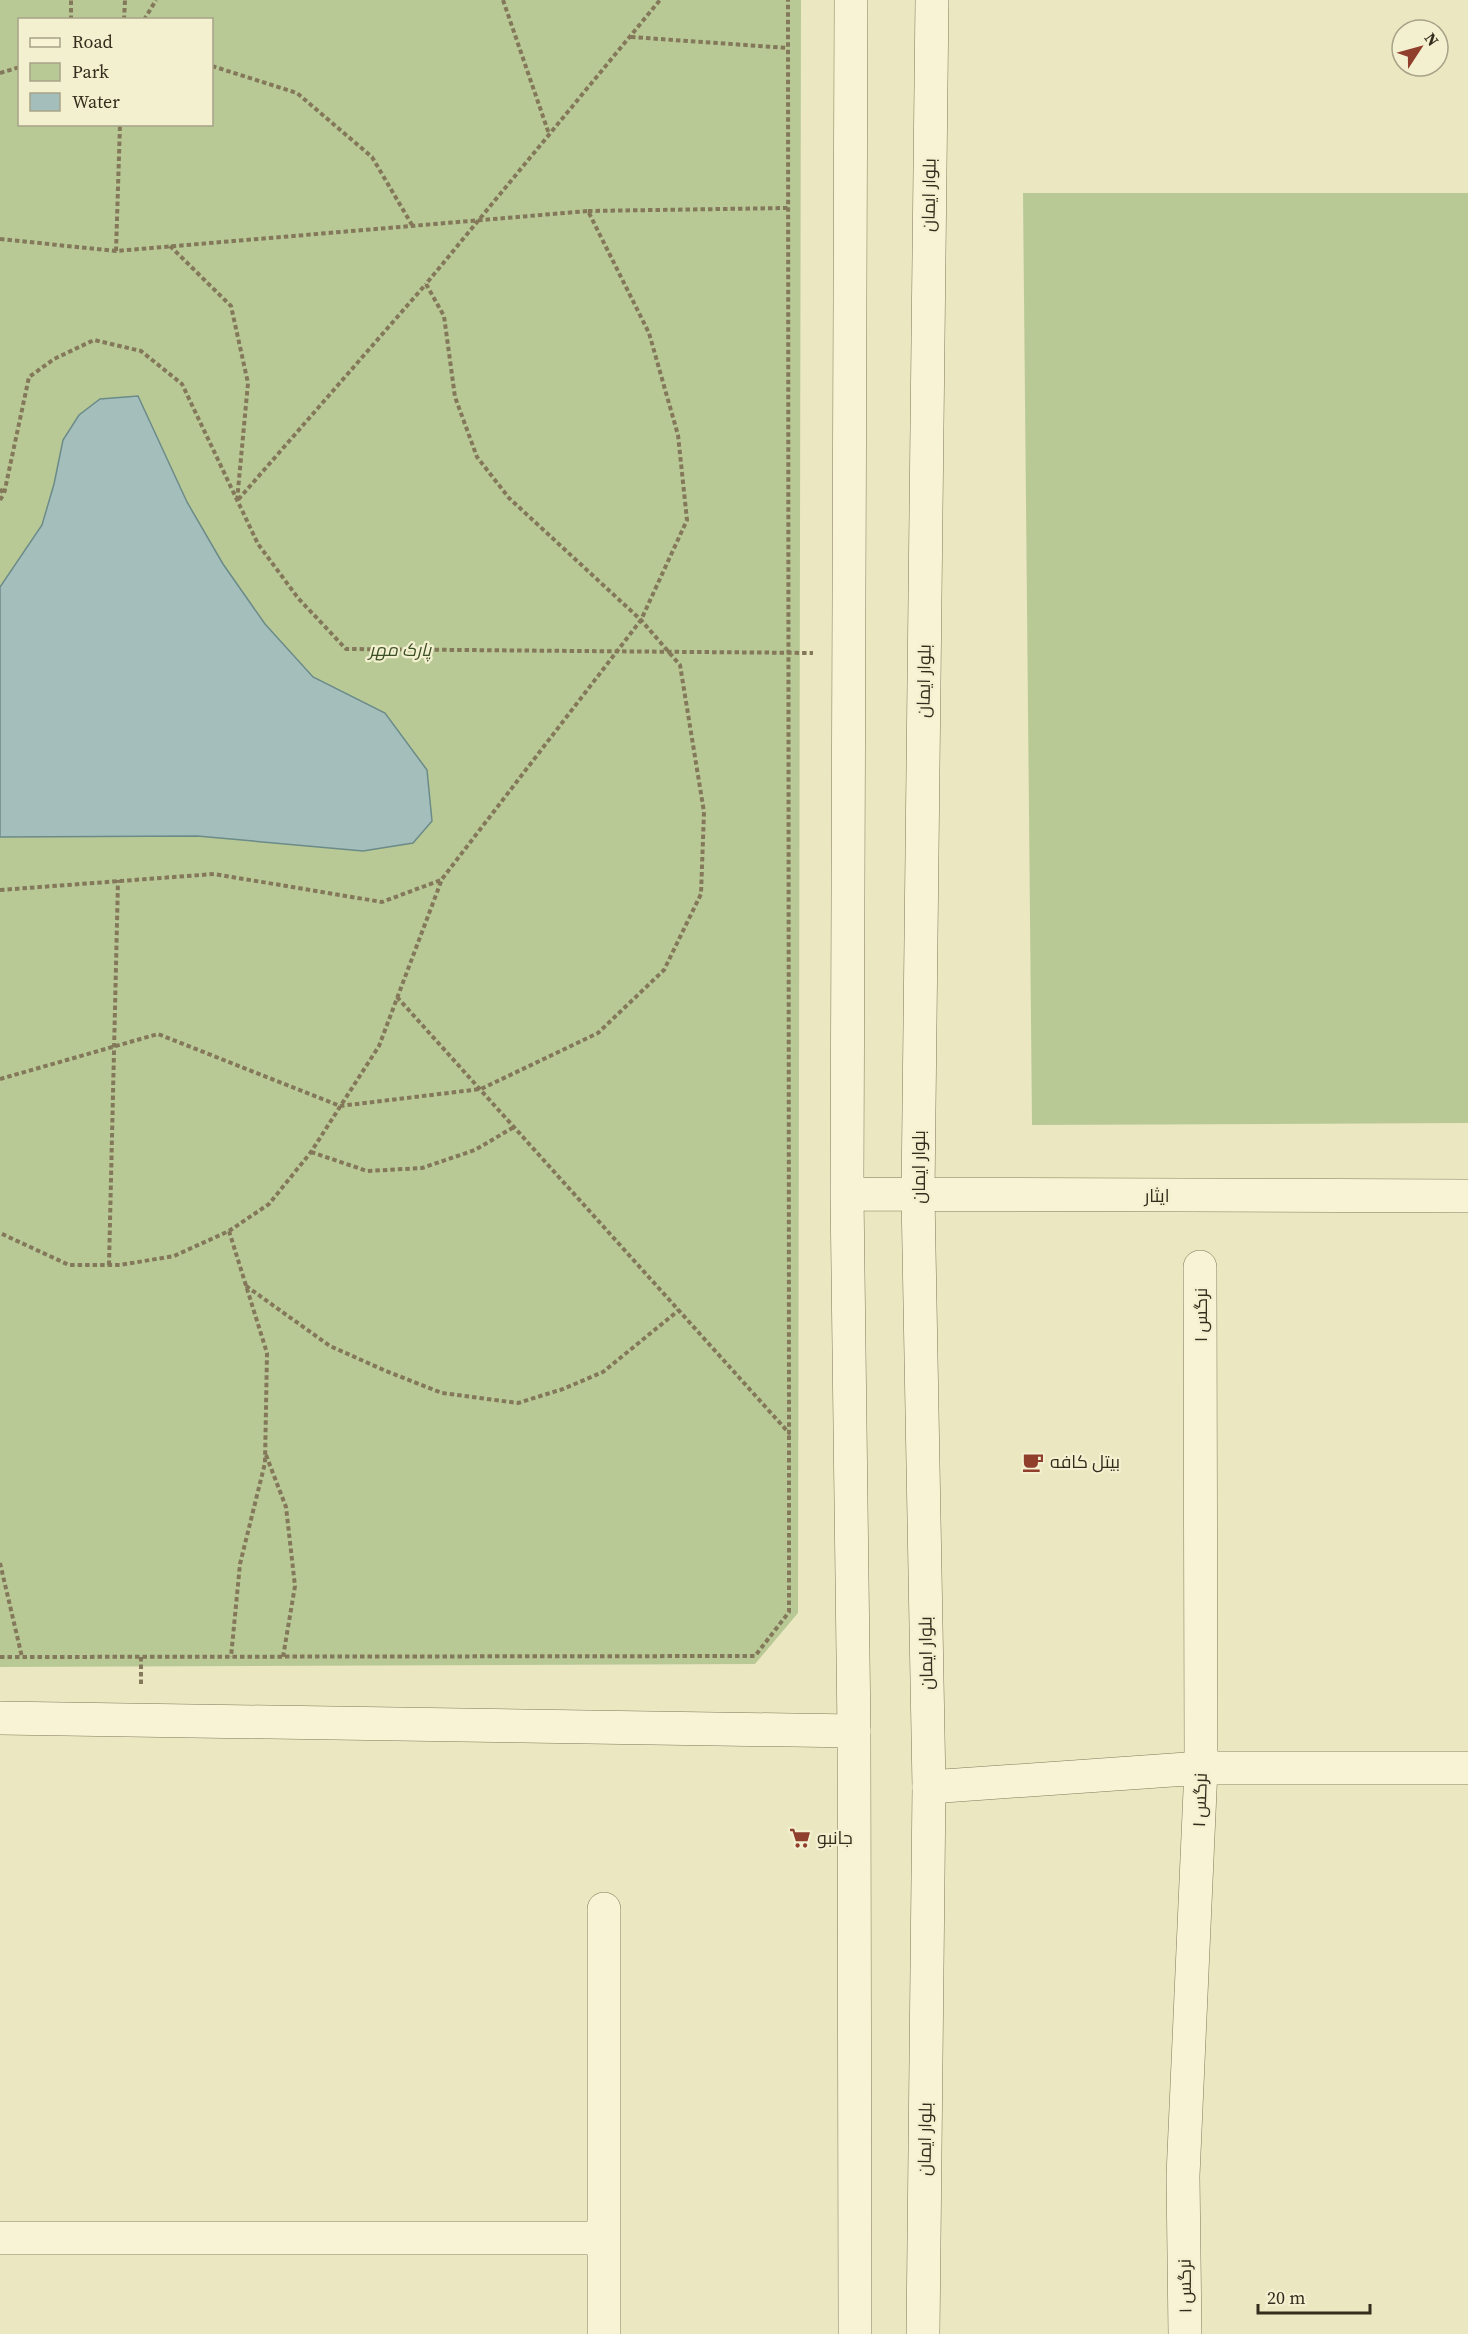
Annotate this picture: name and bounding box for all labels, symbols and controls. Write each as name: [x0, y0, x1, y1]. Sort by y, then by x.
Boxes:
legend: [18, 18, 213, 126]
north arrow: [1390, 18, 1450, 78]
text: N: [1420, 28, 1445, 51]
text: Road: [72, 29, 113, 54]
text: Park: [72, 59, 109, 84]
text: Water: [72, 89, 120, 114]
street label: بلوار ایمان: [915, 158, 942, 232]
park label: پارک مهر: [367, 637, 432, 662]
street label: بلوار ایمان: [910, 644, 937, 718]
street label: بلوار ایمان: [906, 1130, 931, 1204]
street label: ایثار: [1144, 1183, 1169, 1208]
street label: نرگس ۱: [1188, 1288, 1213, 1342]
place label: بیتل کافه: [1050, 1449, 1120, 1474]
cafe icon: بیتل کافه: [1021, 1450, 1045, 1474]
street label: بلوار ایمان: [912, 1616, 939, 1690]
street label: نرگس ۱: [1186, 1772, 1213, 1828]
place label: جانبو: [817, 1825, 853, 1850]
supermarket icon: جانبو: [788, 1826, 812, 1850]
street label: بلوار ایمان: [911, 2102, 938, 2176]
street label: نرگس ۱: [1172, 2259, 1197, 2314]
scale bar: [1258, 2277, 1370, 2315]
text: 20 m: [1267, 2285, 1305, 2310]

